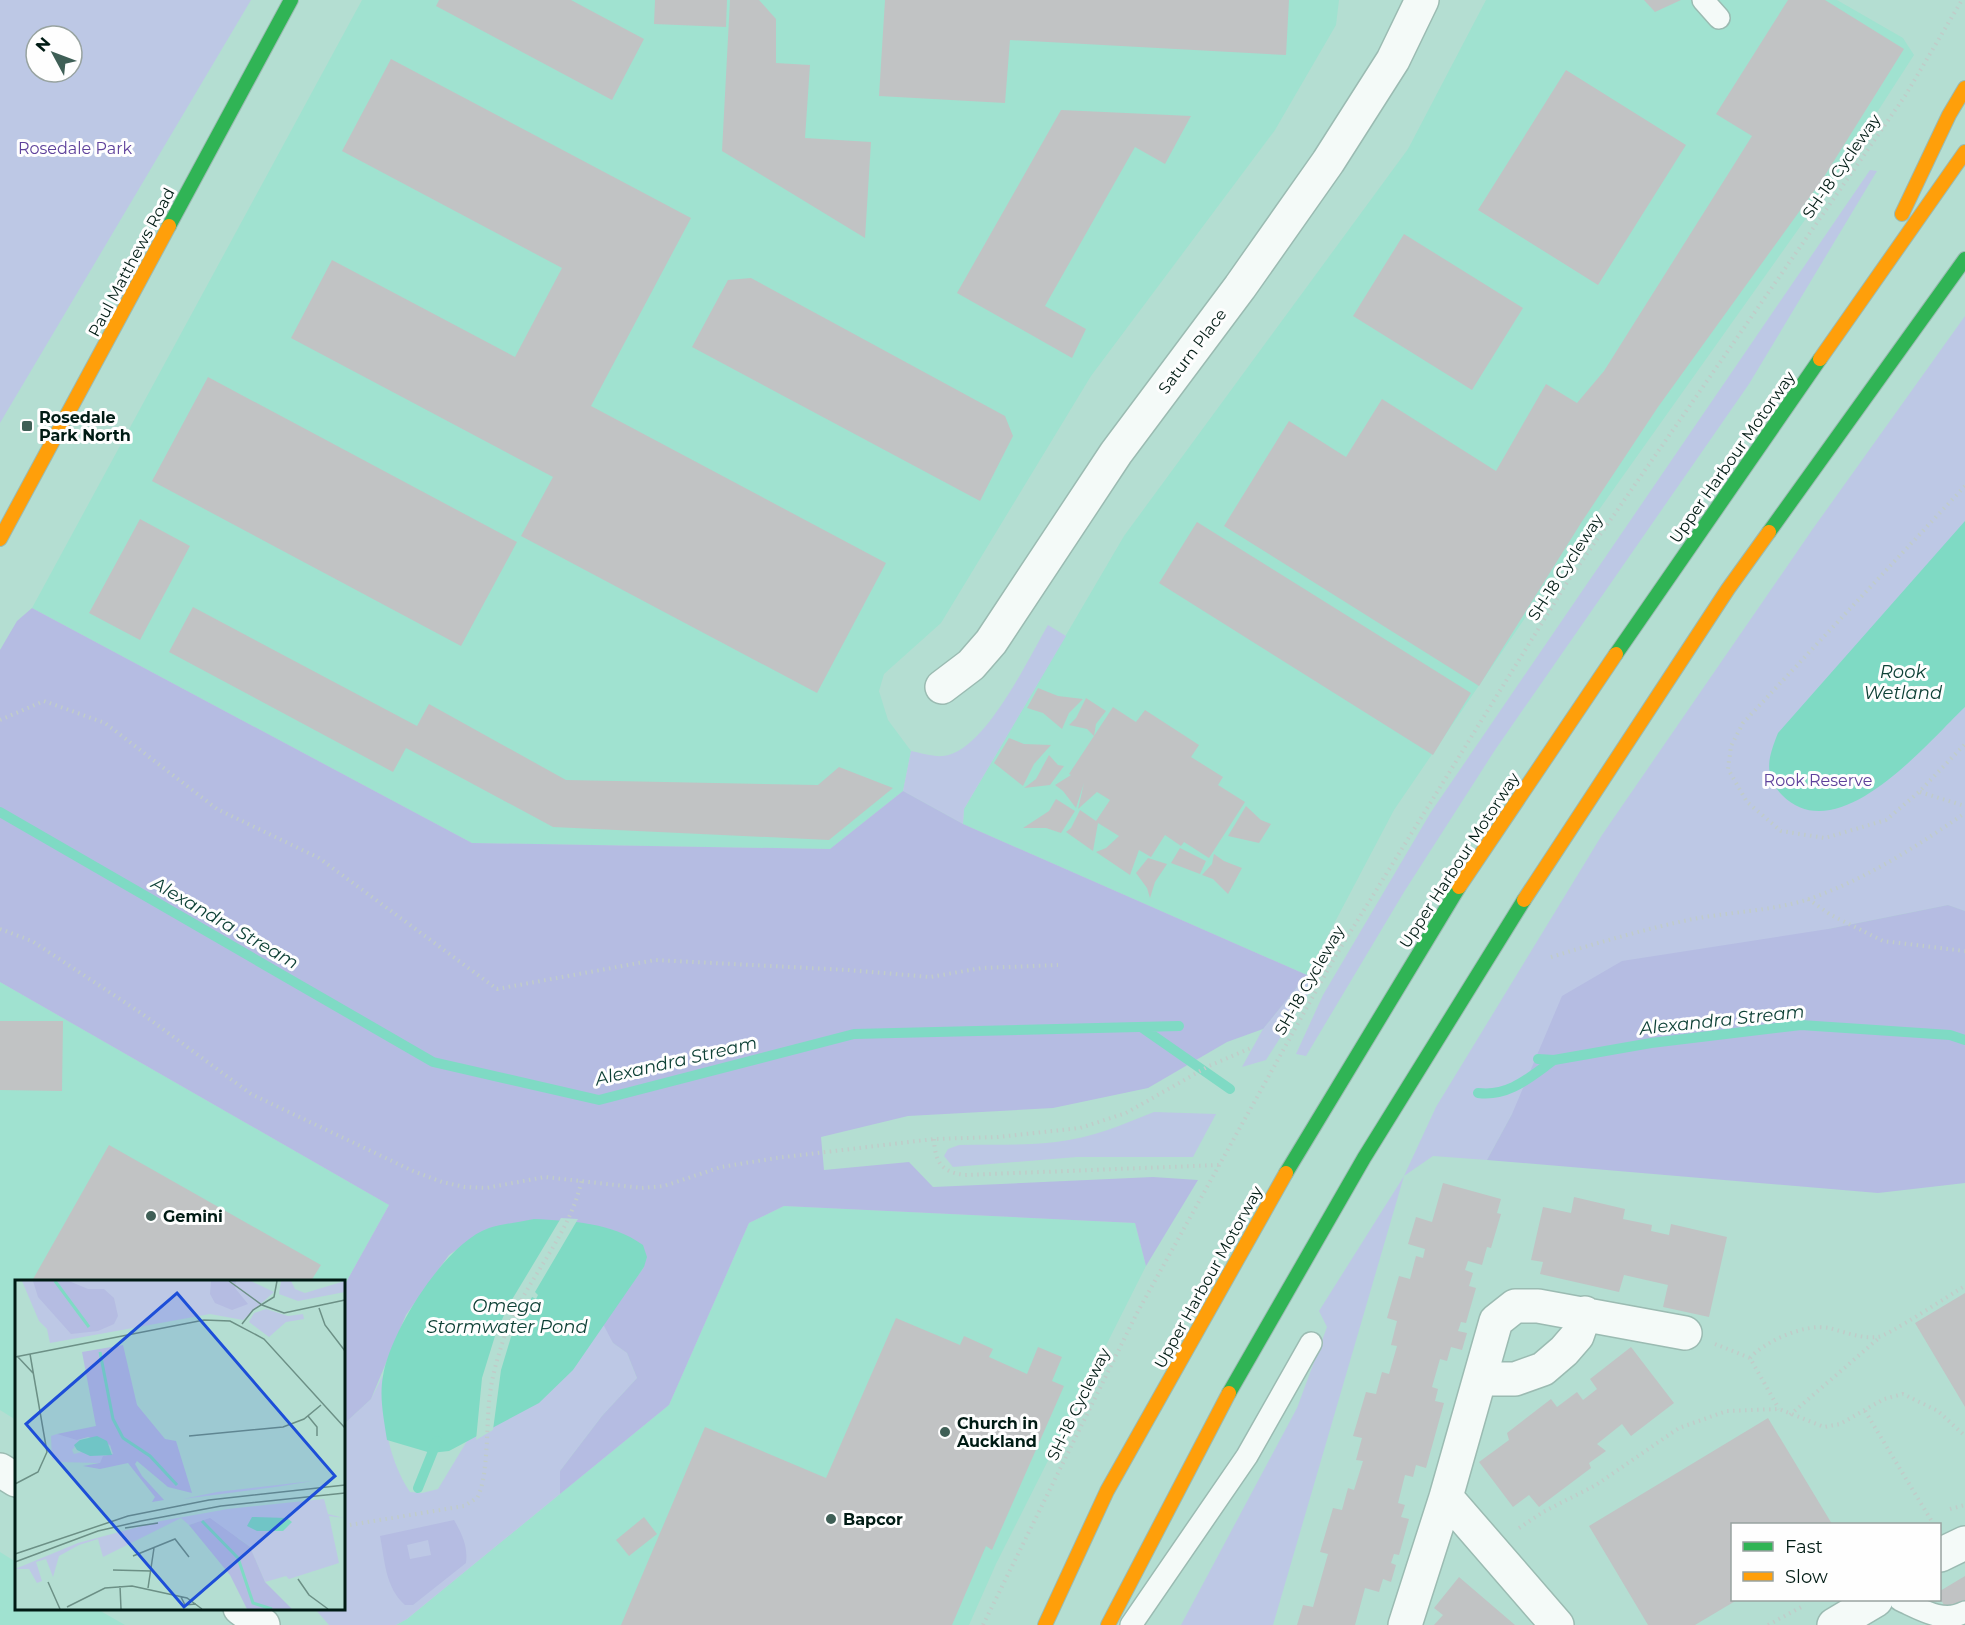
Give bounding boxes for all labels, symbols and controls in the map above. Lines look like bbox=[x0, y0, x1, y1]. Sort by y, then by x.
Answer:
north arrow bbox=[24, 24, 84, 84]
text: N bbox=[32, 33, 54, 56]
street label: SH-18 Cycleway bbox=[1798, 110, 1885, 222]
park label: Rosedale Park bbox=[18, 139, 132, 158]
street label: Paul Matthews Road bbox=[84, 185, 179, 340]
street label: Saturn Place bbox=[1154, 305, 1231, 398]
street label: Upper Harbour Motorway bbox=[1666, 367, 1799, 547]
place label: Rosedale Park North bbox=[39, 408, 131, 445]
marker: Rosedale Park North bbox=[20, 419, 34, 433]
street label: SH-18 Cycleway bbox=[1524, 510, 1607, 624]
water label: Rook Wetland bbox=[1864, 661, 1943, 704]
street label: Upper Harbour Motorway bbox=[1396, 769, 1523, 952]
park label: Rook Reserve bbox=[1764, 771, 1872, 790]
water label: Alexandra Stream bbox=[147, 872, 302, 974]
street label: SH-18 Cycleway bbox=[1270, 922, 1349, 1038]
water label: Alexandra Stream bbox=[1637, 1000, 1806, 1040]
water label: Alexandra Stream bbox=[592, 1032, 759, 1091]
street label: Upper Harbour Motorway bbox=[1150, 1183, 1267, 1372]
place label: Gemini bbox=[163, 1207, 223, 1226]
marker: Gemini bbox=[144, 1209, 158, 1223]
inset map bbox=[15, 1280, 345, 1610]
water label: Omega Stormwater Pond bbox=[426, 1295, 588, 1338]
street label: SH-18 Cycleway bbox=[1043, 1345, 1114, 1464]
place label: Church in Auckland bbox=[956, 1414, 1038, 1451]
marker: Church in Auckland bbox=[938, 1425, 952, 1439]
place label: Bapcor bbox=[843, 1510, 903, 1529]
marker: Bapcor bbox=[824, 1512, 838, 1526]
legend bbox=[1731, 1523, 1941, 1601]
text: Fast bbox=[1785, 1536, 1823, 1558]
text: Slow bbox=[1785, 1566, 1828, 1588]

